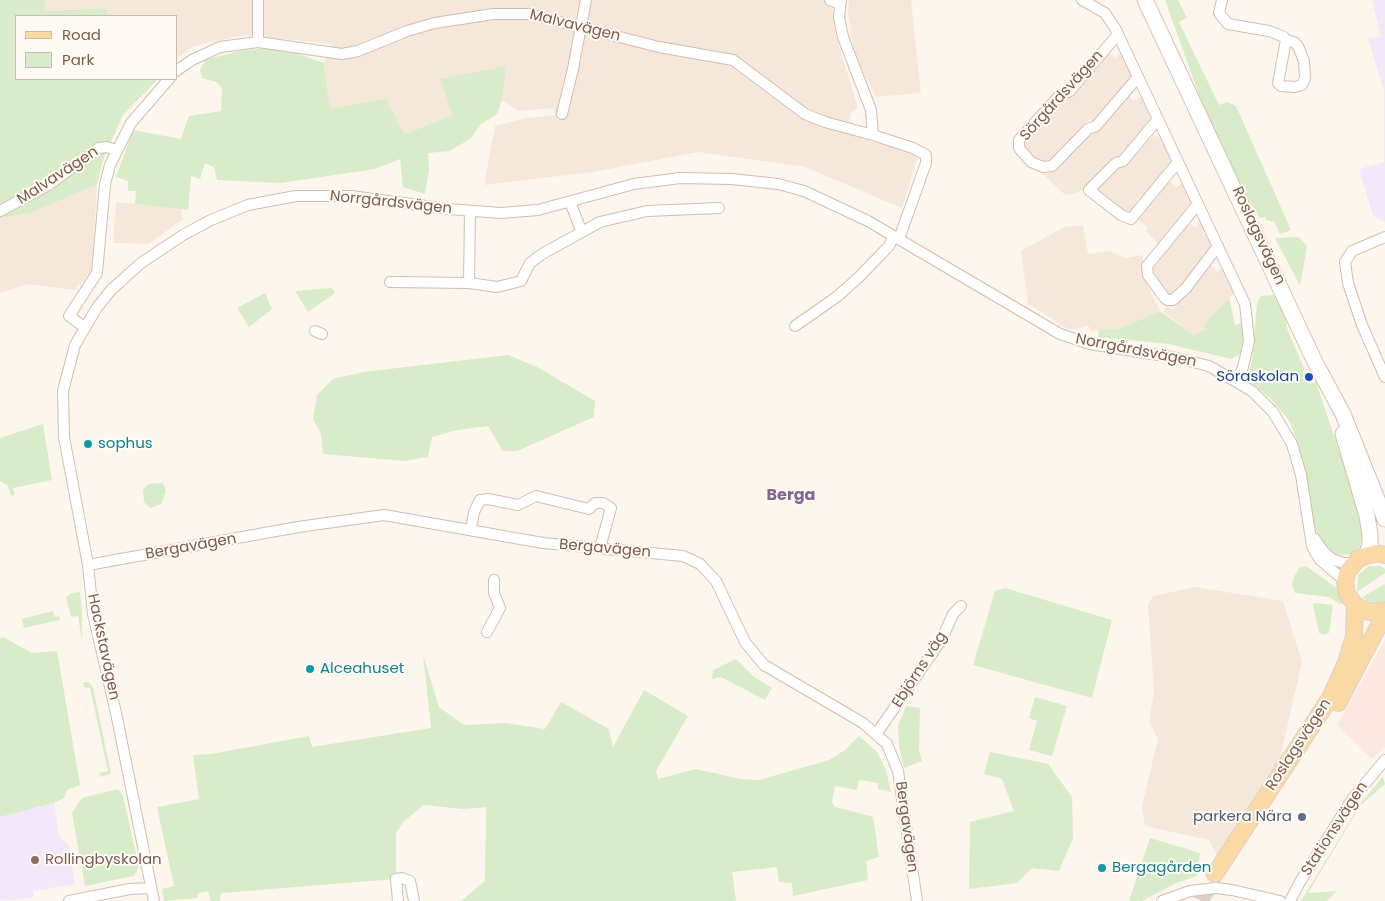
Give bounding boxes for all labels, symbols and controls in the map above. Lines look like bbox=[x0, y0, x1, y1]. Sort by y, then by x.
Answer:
street label: Malvavägen bbox=[528, 6, 622, 46]
legend bbox=[15, 15, 178, 80]
text: Road bbox=[62, 24, 101, 45]
street label: Sörgårdsvägen bbox=[1017, 47, 1107, 145]
text: Park bbox=[62, 49, 94, 70]
street label: Malvavägen bbox=[14, 143, 102, 209]
street label: Roslagsvägen bbox=[1227, 184, 1289, 288]
street label: Norrgårdsvägen bbox=[329, 188, 453, 218]
street label: Norrgårdsvägen bbox=[1074, 330, 1198, 372]
place label: Söraskolan bbox=[1216, 368, 1299, 386]
marker: Söraskolan bbox=[1303, 371, 1315, 383]
place label: sophus bbox=[98, 435, 153, 453]
marker: sophus bbox=[82, 438, 94, 450]
district label: Berga bbox=[767, 486, 815, 506]
street label: Bergavägen bbox=[144, 530, 238, 564]
street label: Bergavägen bbox=[558, 536, 652, 562]
street label: Hackstavägen bbox=[83, 592, 123, 702]
street label: Ebjörns väg bbox=[889, 629, 951, 711]
place label: Alceahuset bbox=[320, 660, 404, 678]
marker: Alceahuset bbox=[304, 663, 316, 675]
street label: Roslagsvägen bbox=[1263, 696, 1335, 794]
street label: Stationsvägen bbox=[1298, 779, 1372, 879]
street label: Bergavägen bbox=[891, 780, 921, 874]
place label: parkera Nära bbox=[1193, 808, 1292, 826]
marker: parkera Nära bbox=[1296, 811, 1308, 823]
place label: Rollingbyskolan bbox=[45, 851, 162, 869]
marker: Rollingbyskolan bbox=[29, 854, 41, 866]
place label: Bergagården bbox=[1112, 859, 1211, 877]
marker: Bergagården bbox=[1096, 862, 1108, 874]

